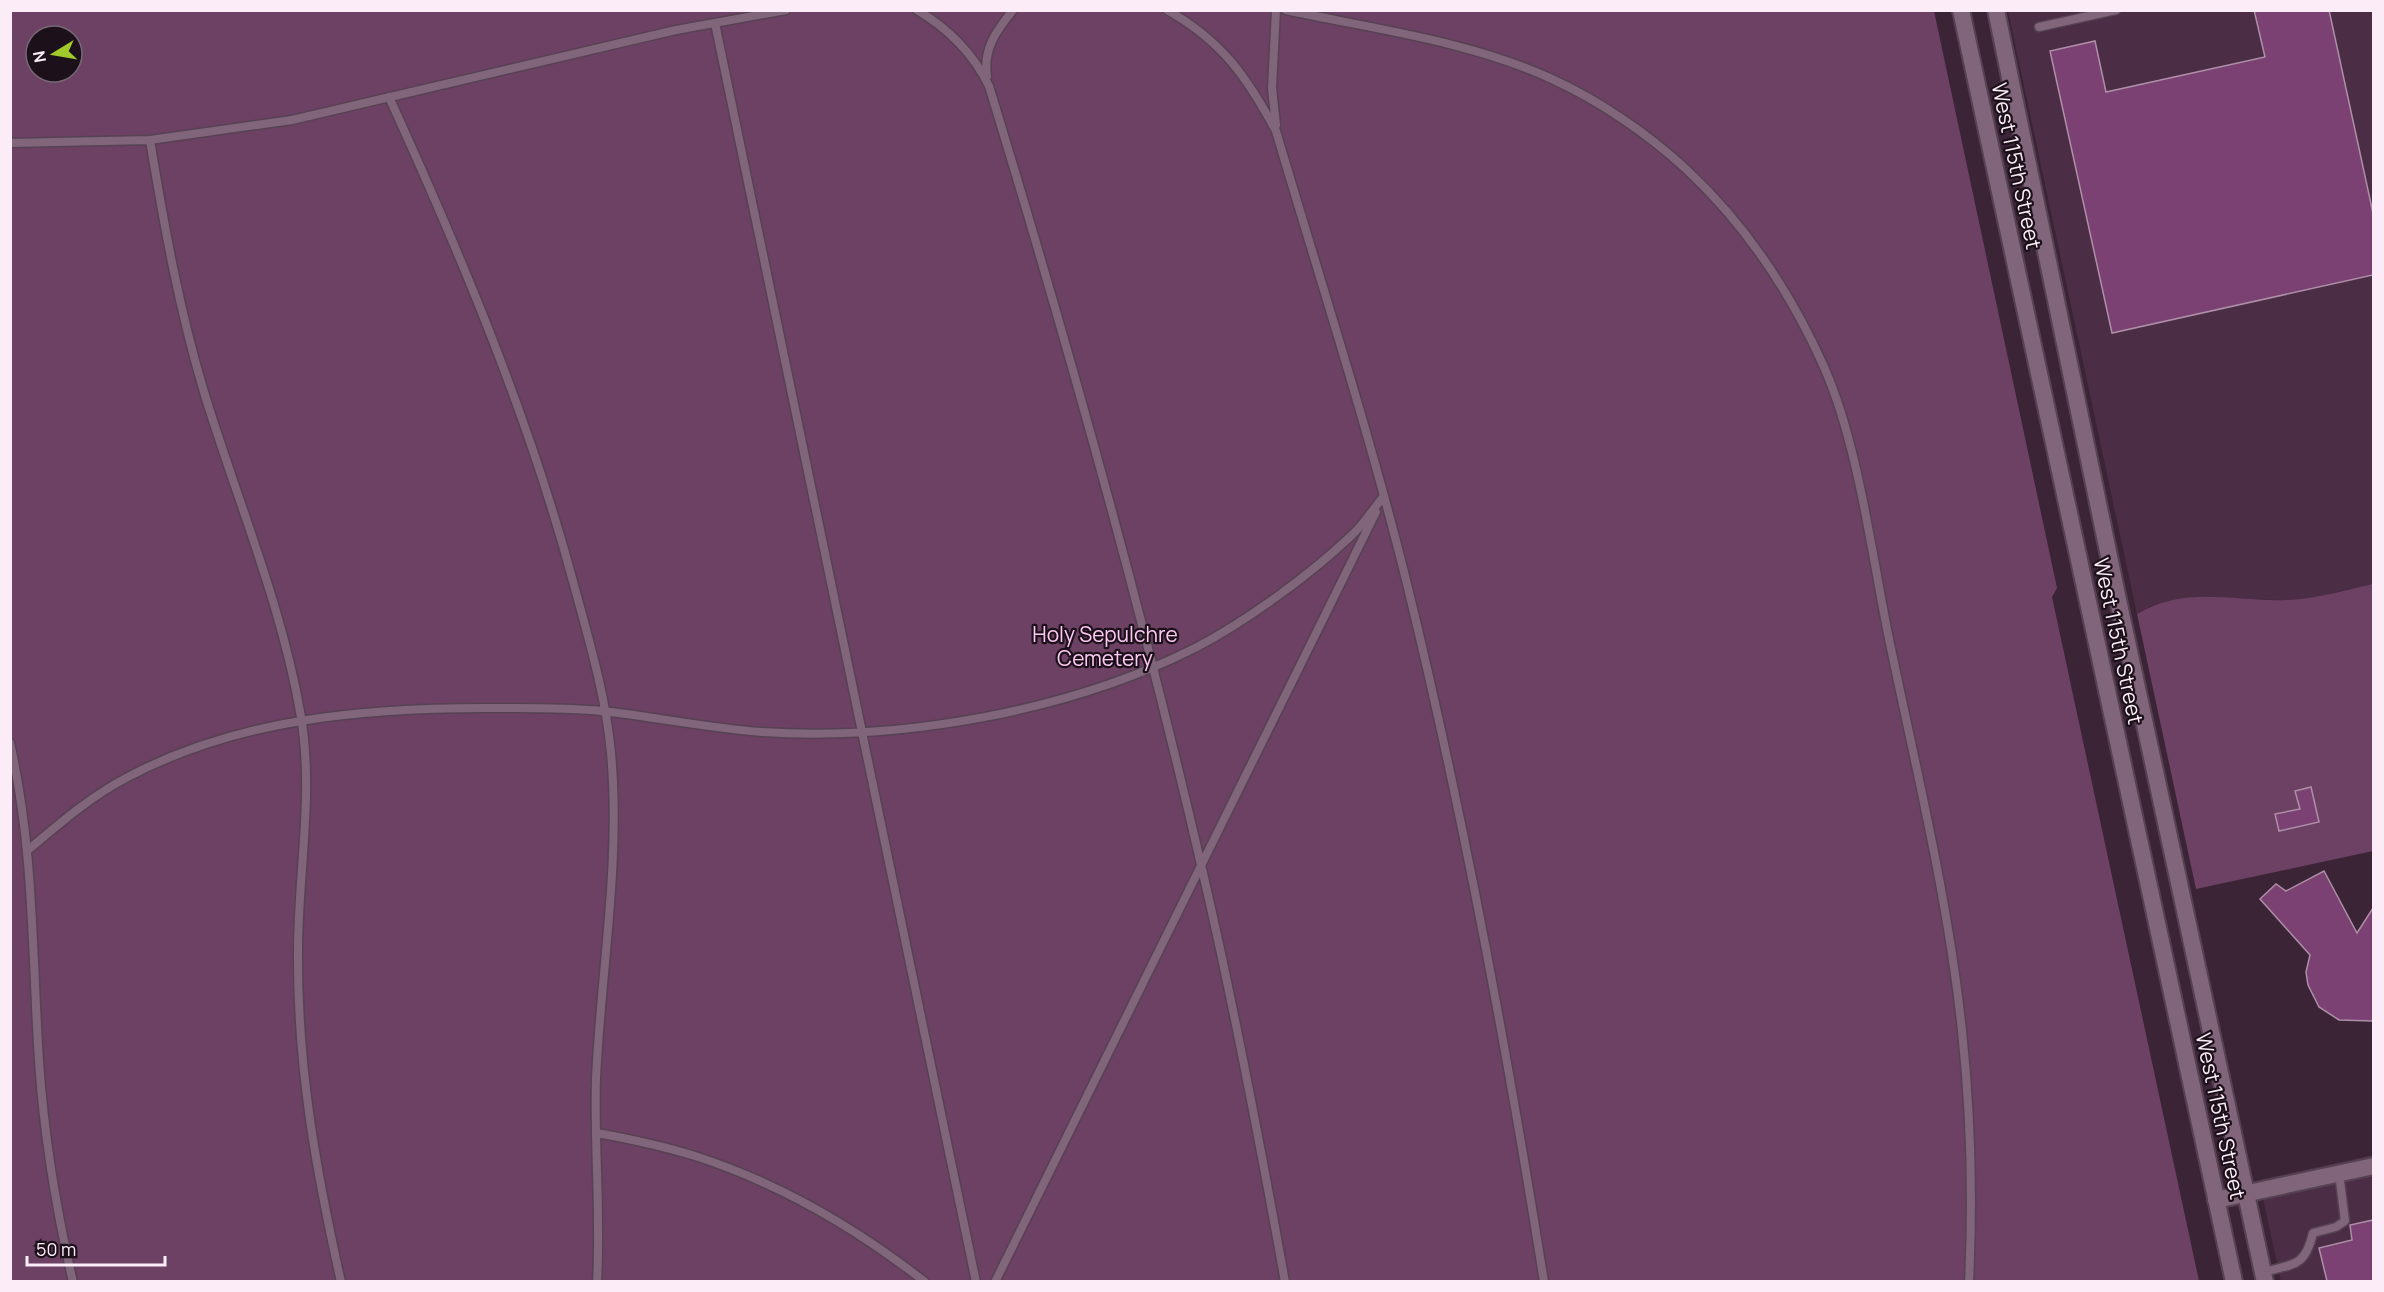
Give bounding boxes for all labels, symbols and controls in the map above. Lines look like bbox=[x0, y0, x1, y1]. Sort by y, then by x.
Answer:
north arrow bbox=[24, 24, 84, 84]
text: N bbox=[27, 49, 51, 65]
street label: West 115th Street bbox=[1986, 80, 2048, 252]
street label: West 115th Street bbox=[2088, 555, 2150, 727]
park label: Holy Sepulchre Cemetery bbox=[1032, 620, 1178, 672]
street label: West 115th Street bbox=[2190, 1030, 2252, 1202]
scale bar bbox=[27, 1229, 165, 1267]
text: 50 m bbox=[36, 1237, 76, 1261]

